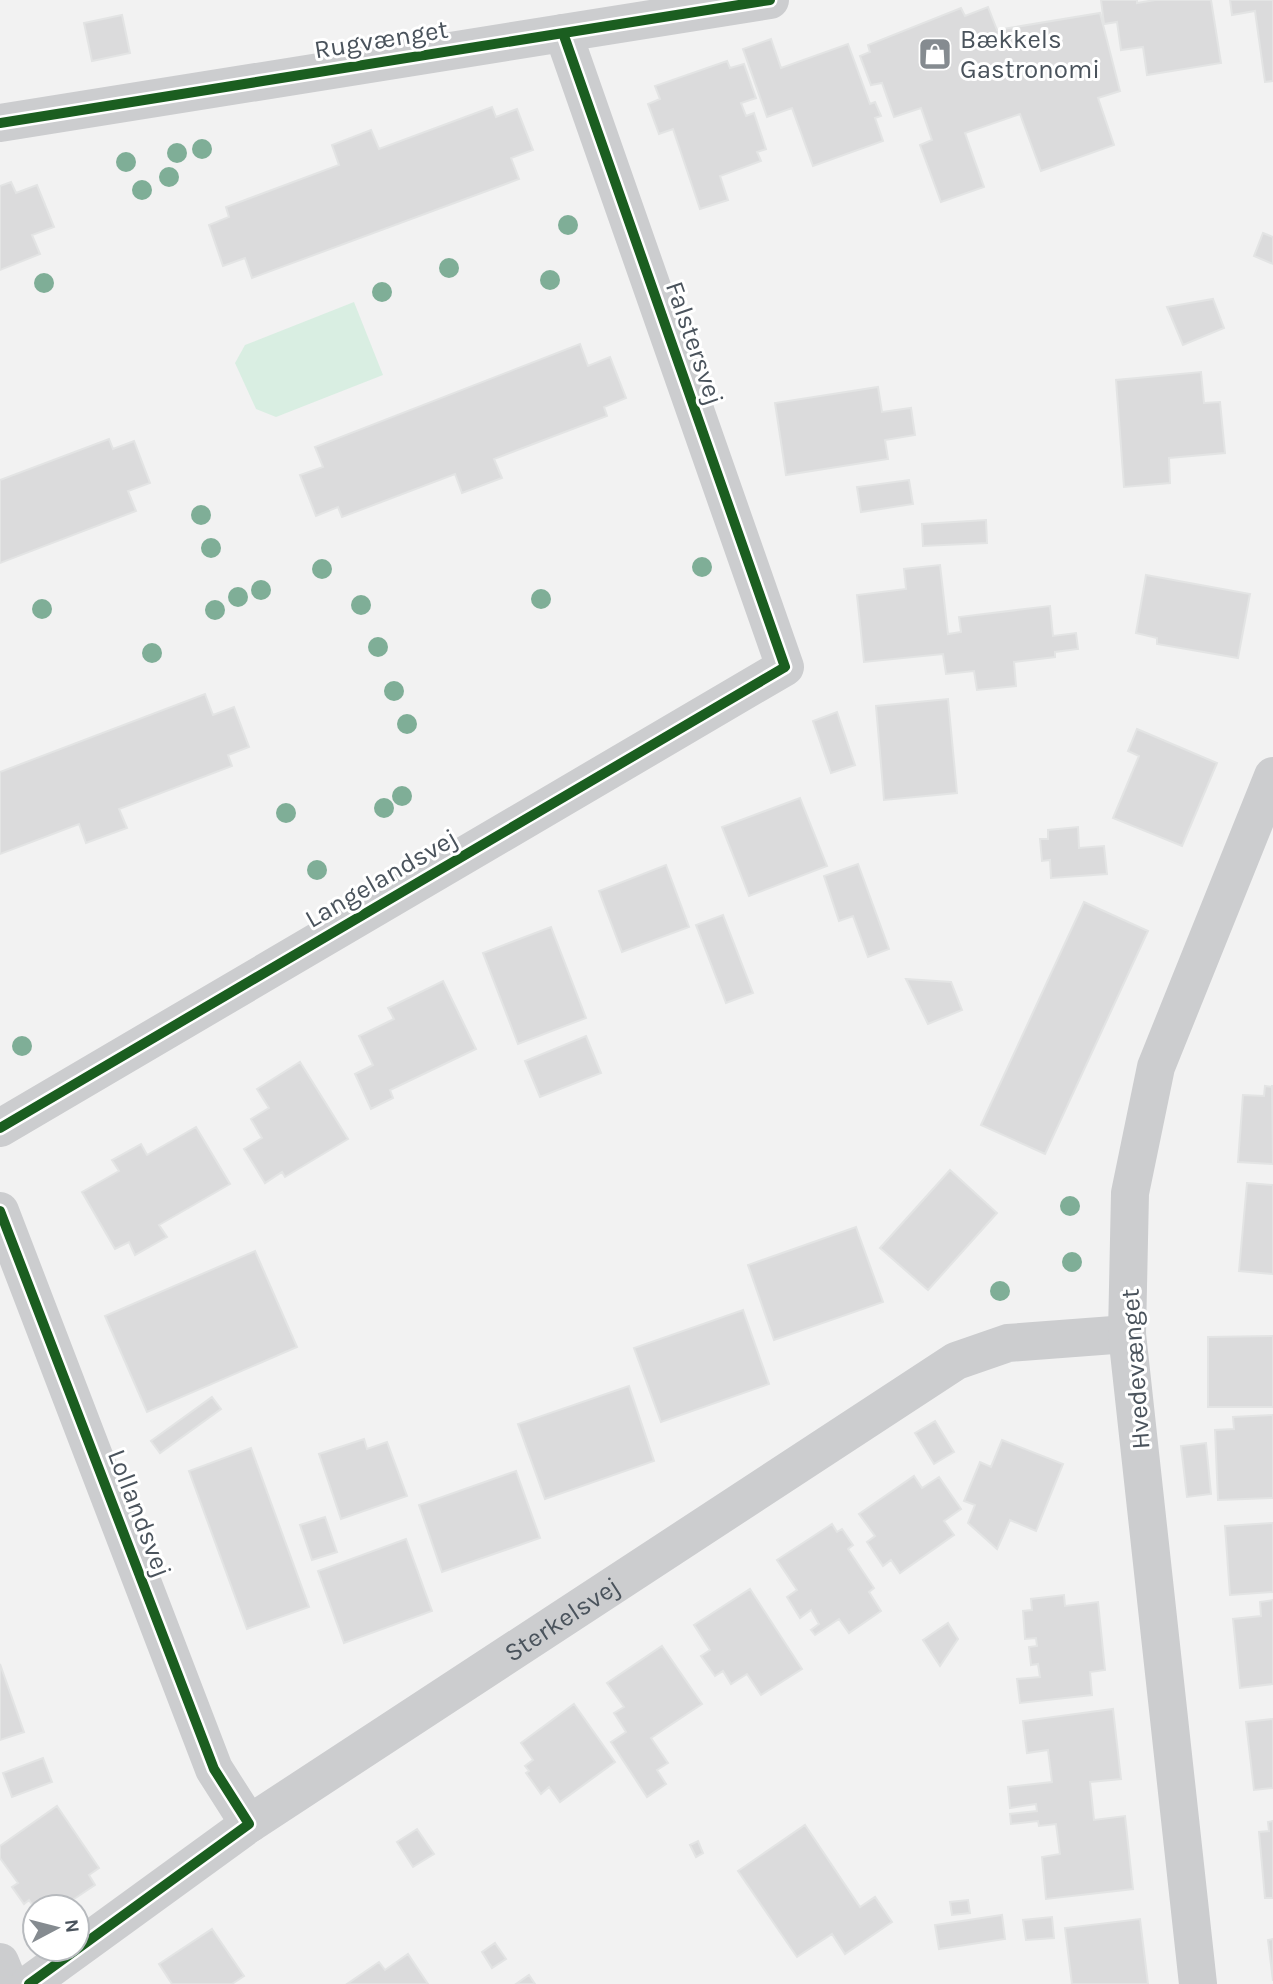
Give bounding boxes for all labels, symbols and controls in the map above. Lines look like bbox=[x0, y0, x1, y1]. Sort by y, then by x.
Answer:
street label: Rugvænget bbox=[312, 14, 450, 65]
place label: Bækkels Gastronomi bbox=[960, 24, 1100, 85]
shop icon: Bækkels Gastronomi bbox=[916, 35, 954, 73]
street label: Falstersvej bbox=[659, 277, 730, 409]
street label: Langelandsvej bbox=[299, 822, 463, 935]
street label: Hvedevænget bbox=[1114, 1287, 1157, 1450]
street label: Lollandsvej bbox=[101, 1445, 178, 1582]
street label: Sterkelsvej bbox=[498, 1570, 626, 1669]
north arrow bbox=[21, 1893, 91, 1963]
text: N bbox=[60, 1918, 84, 1934]

